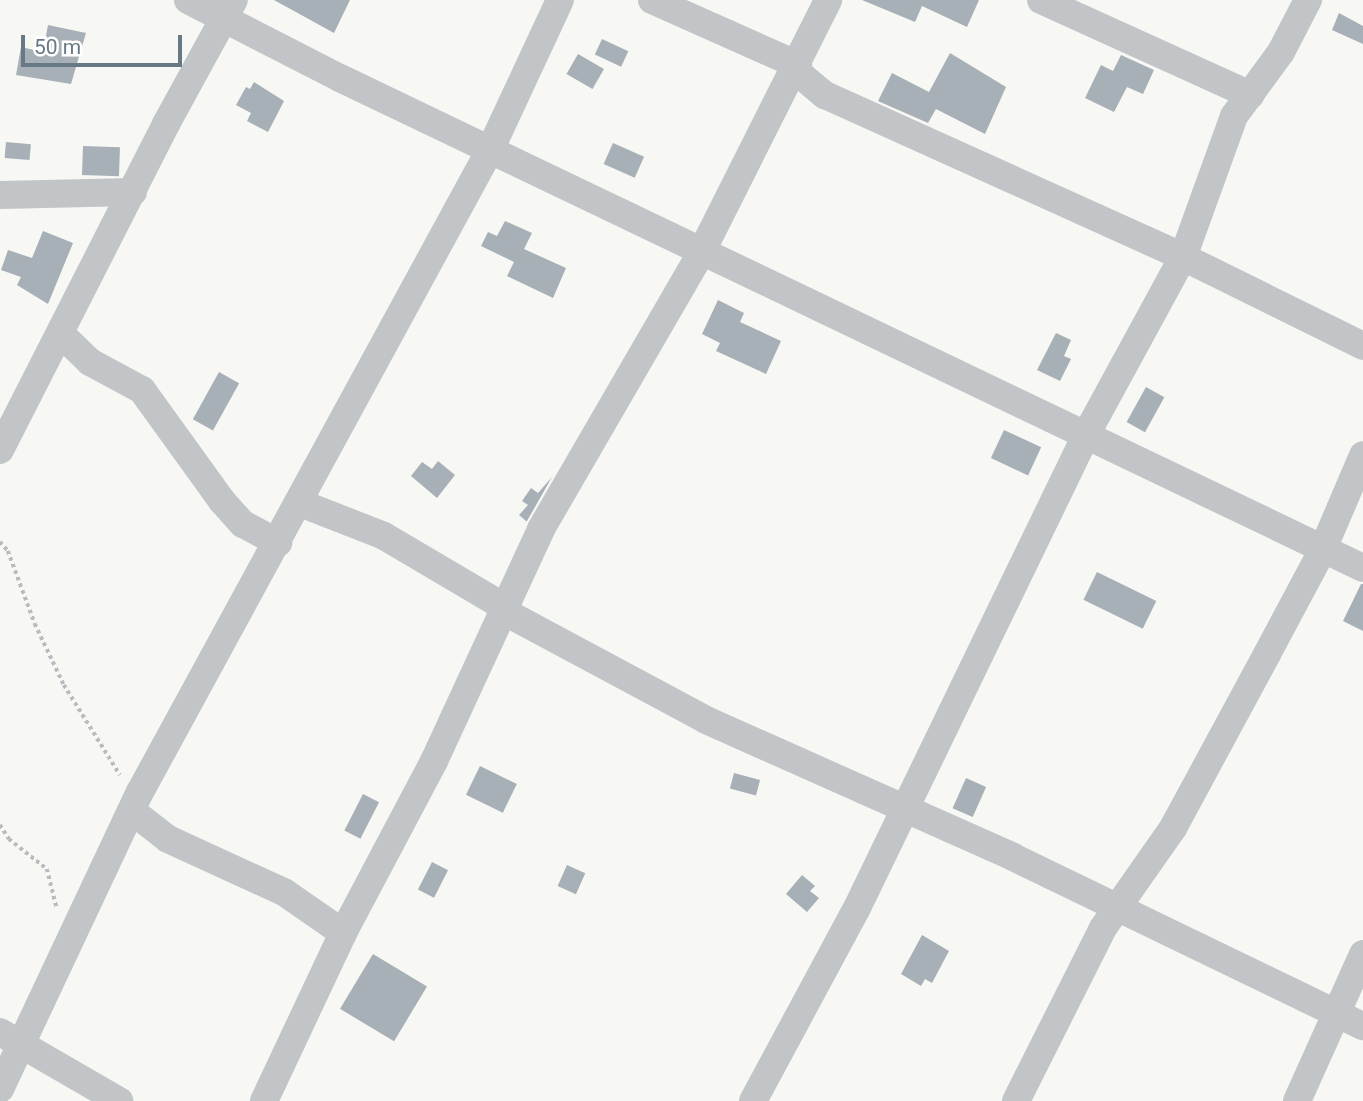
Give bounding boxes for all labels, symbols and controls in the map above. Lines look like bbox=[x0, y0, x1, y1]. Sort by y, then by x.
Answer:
scale bar bbox=[24, 21, 186, 65]
text: 50 m bbox=[34, 35, 81, 59]

